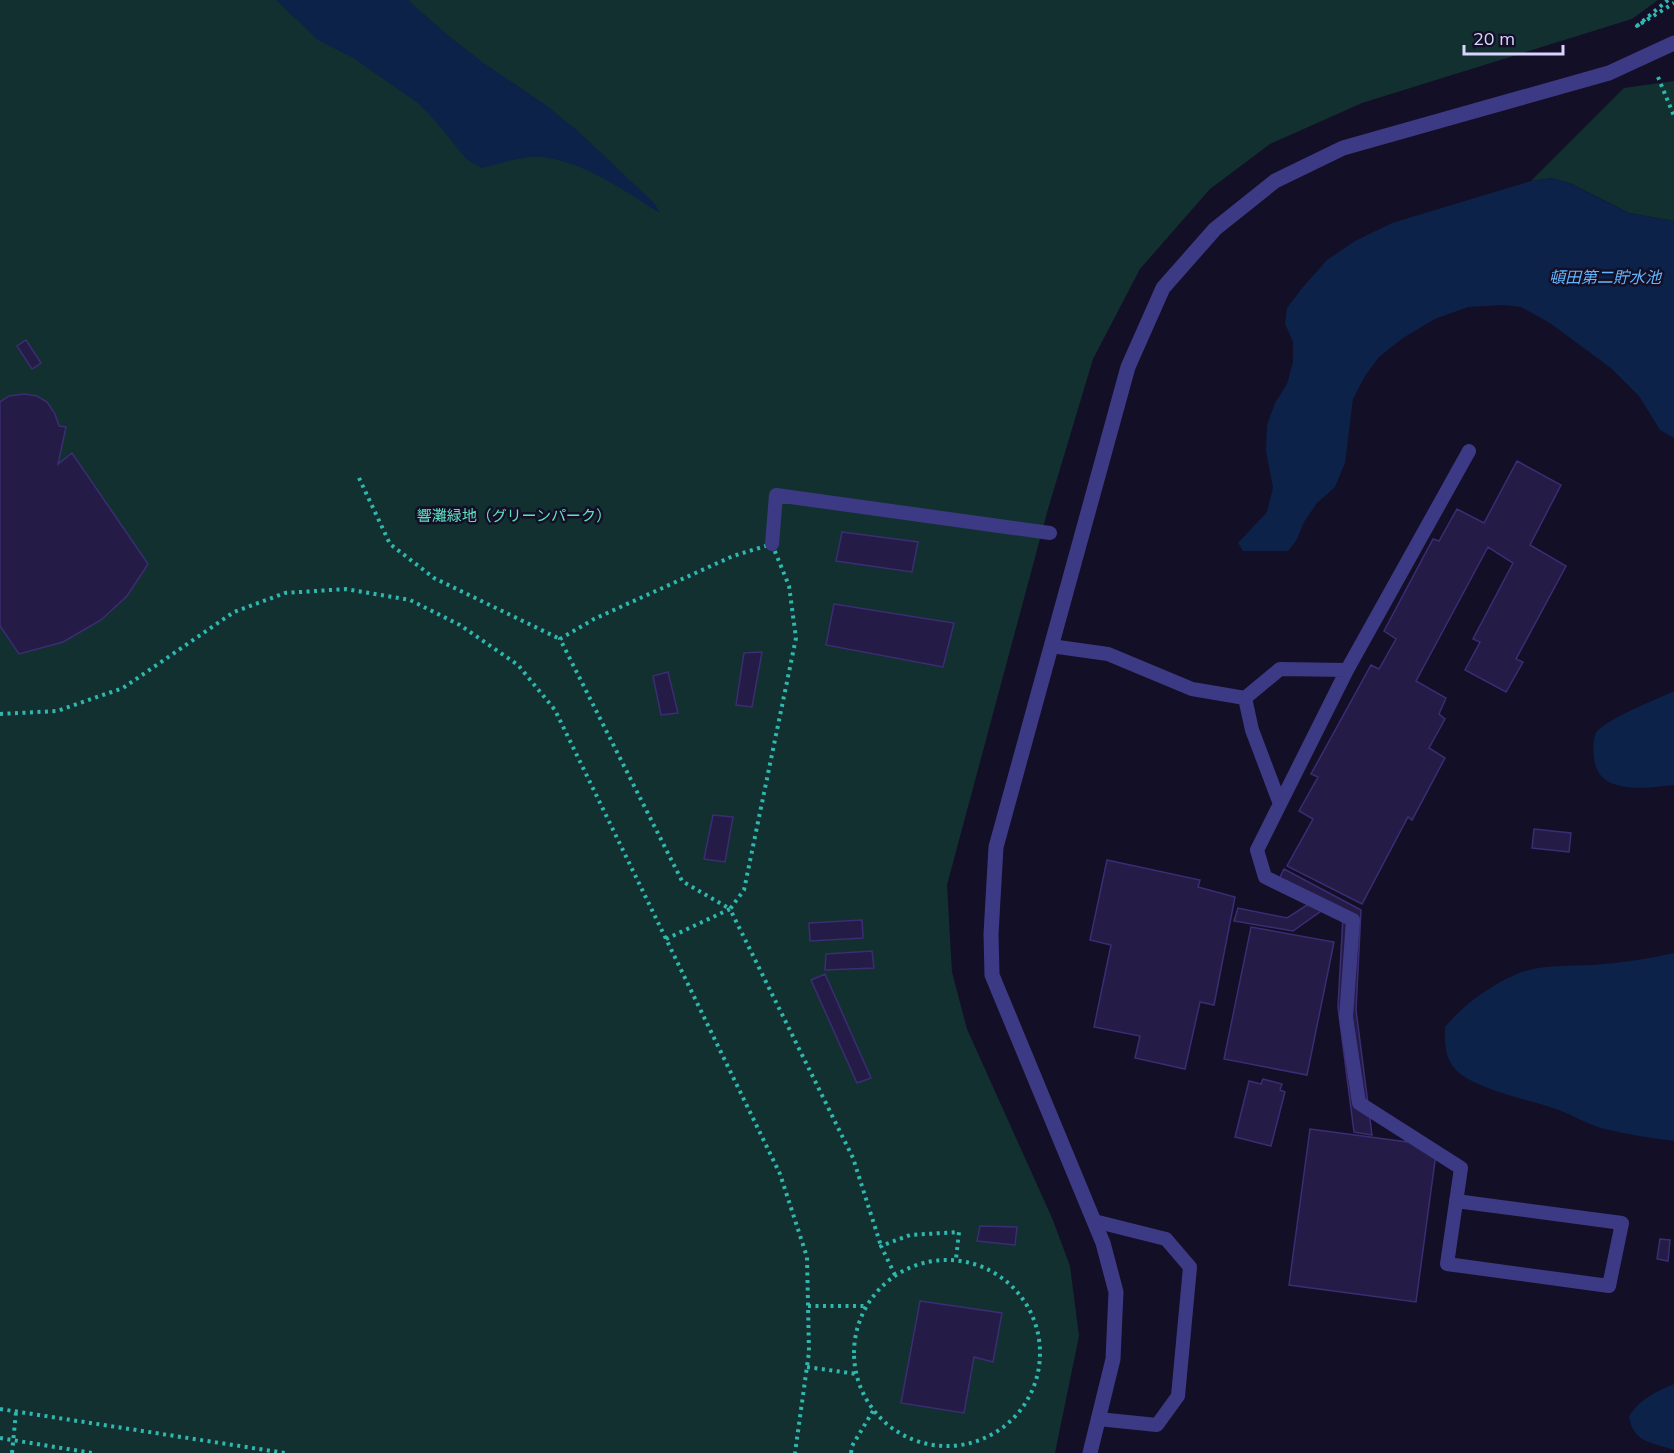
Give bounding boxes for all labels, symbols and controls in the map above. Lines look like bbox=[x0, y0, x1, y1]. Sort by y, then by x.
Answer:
scale bar bbox=[1464, 18, 1563, 56]
text: 20 m bbox=[1473, 27, 1515, 50]
water label: 頓田第二貯水池 bbox=[1549, 267, 1663, 287]
park label: 響灘緑地（グリーンパーク） bbox=[417, 506, 611, 525]

